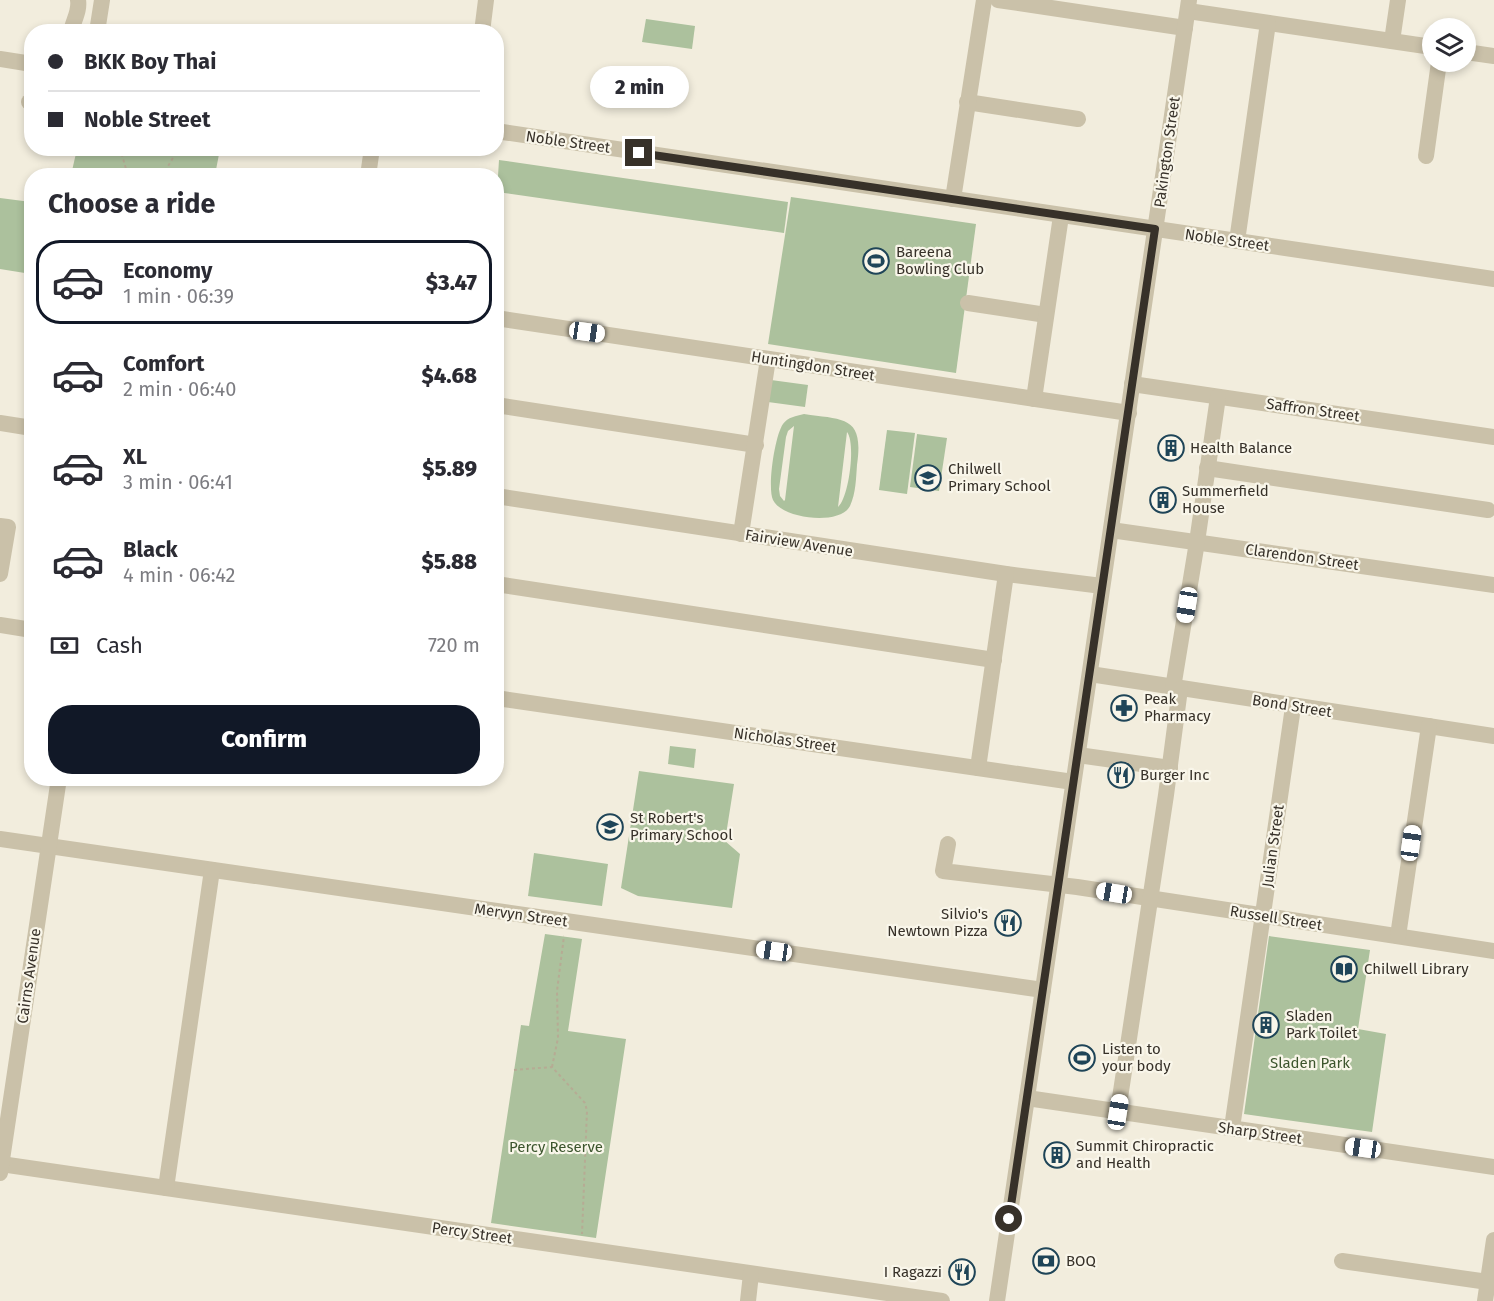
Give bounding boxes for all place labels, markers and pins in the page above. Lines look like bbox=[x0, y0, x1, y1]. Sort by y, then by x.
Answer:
place label: Bareena Bowling Club bbox=[896, 243, 984, 278]
sports icon: Bareena Bowling Club bbox=[861, 246, 891, 276]
building icon: Health Balance bbox=[1156, 433, 1186, 463]
place label: Health Balance bbox=[1190, 439, 1292, 457]
place label: Chilwell Primary School bbox=[948, 460, 1051, 495]
school or university icon: Chilwell Primary School bbox=[913, 463, 943, 493]
place label: Summerfield House bbox=[1182, 482, 1269, 517]
building icon: Summerfield House bbox=[1148, 485, 1178, 515]
place label: Peak Pharmacy bbox=[1144, 690, 1211, 725]
pharmacy icon: Peak Pharmacy bbox=[1109, 693, 1139, 723]
restaurant icon: Burger Inc bbox=[1106, 760, 1136, 790]
place label: Burger Inc bbox=[1140, 766, 1209, 784]
place label: St Robert's Primary School bbox=[630, 809, 733, 844]
school or university icon: St Robert's Primary School bbox=[595, 812, 625, 842]
place label: Silvio's Newtown Pizza bbox=[887, 905, 988, 940]
restaurant icon: Silvio's Newtown Pizza bbox=[993, 908, 1023, 938]
library icon: Chilwell Library bbox=[1329, 954, 1359, 984]
place label: Chilwell Library bbox=[1364, 960, 1469, 978]
place label: Sladen Park Toilet bbox=[1286, 1007, 1358, 1042]
building icon: Sladen Park Toilet bbox=[1251, 1010, 1281, 1040]
place label: Listen to your body bbox=[1102, 1040, 1171, 1075]
sports icon: Listen to your body bbox=[1067, 1043, 1097, 1073]
place label: Summit Chiropractic and Health bbox=[1076, 1137, 1214, 1172]
building icon: Summit Chiropractic and Health bbox=[1042, 1140, 1072, 1170]
bank icon: BOQ bbox=[1031, 1246, 1061, 1276]
place label: BOQ bbox=[1066, 1252, 1096, 1270]
restaurant icon: I Ragazzi bbox=[947, 1257, 977, 1287]
place label: I Ragazzi bbox=[884, 1263, 942, 1281]

